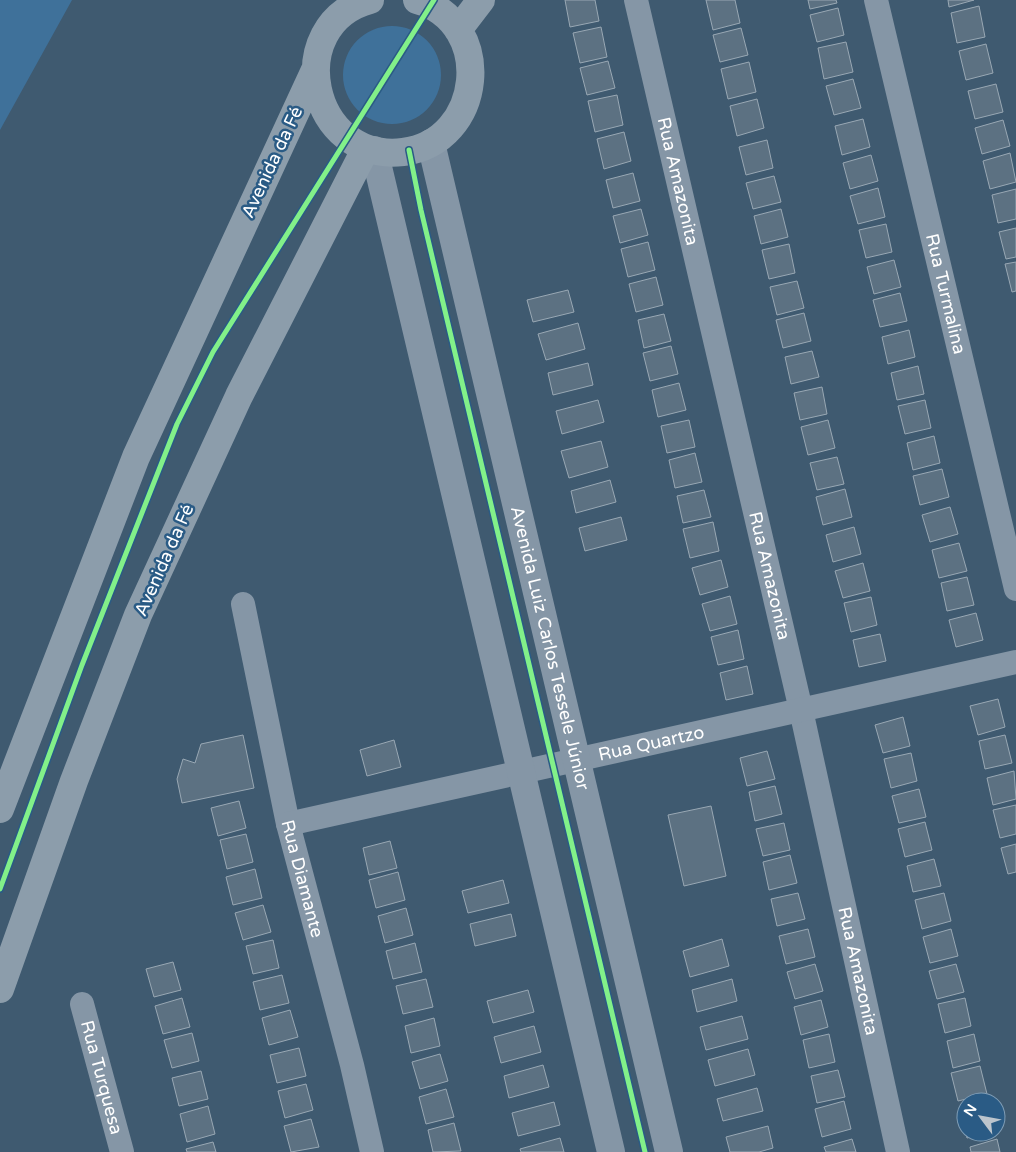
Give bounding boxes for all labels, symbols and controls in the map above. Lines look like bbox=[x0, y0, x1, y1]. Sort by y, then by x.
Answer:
street label: Avenida da Fé bbox=[237, 103, 307, 221]
street label: Rua Amazonita bbox=[653, 115, 704, 247]
street label: Rua Turmalina bbox=[921, 231, 971, 356]
street label: Avenida da Fé bbox=[129, 500, 199, 620]
street label: Avenida Luiz Carlos Tessele Júnior bbox=[506, 504, 594, 793]
street label: Rua Amazonita bbox=[744, 509, 795, 642]
street label: Rua Quartzo bbox=[596, 721, 706, 766]
street label: Rua Diamante bbox=[276, 817, 329, 940]
street label: Rua Amazonita bbox=[833, 905, 883, 1037]
street label: Rua Turquesa bbox=[76, 1018, 128, 1137]
north arrow bbox=[956, 1092, 1006, 1142]
text: N bbox=[960, 1101, 981, 1120]

